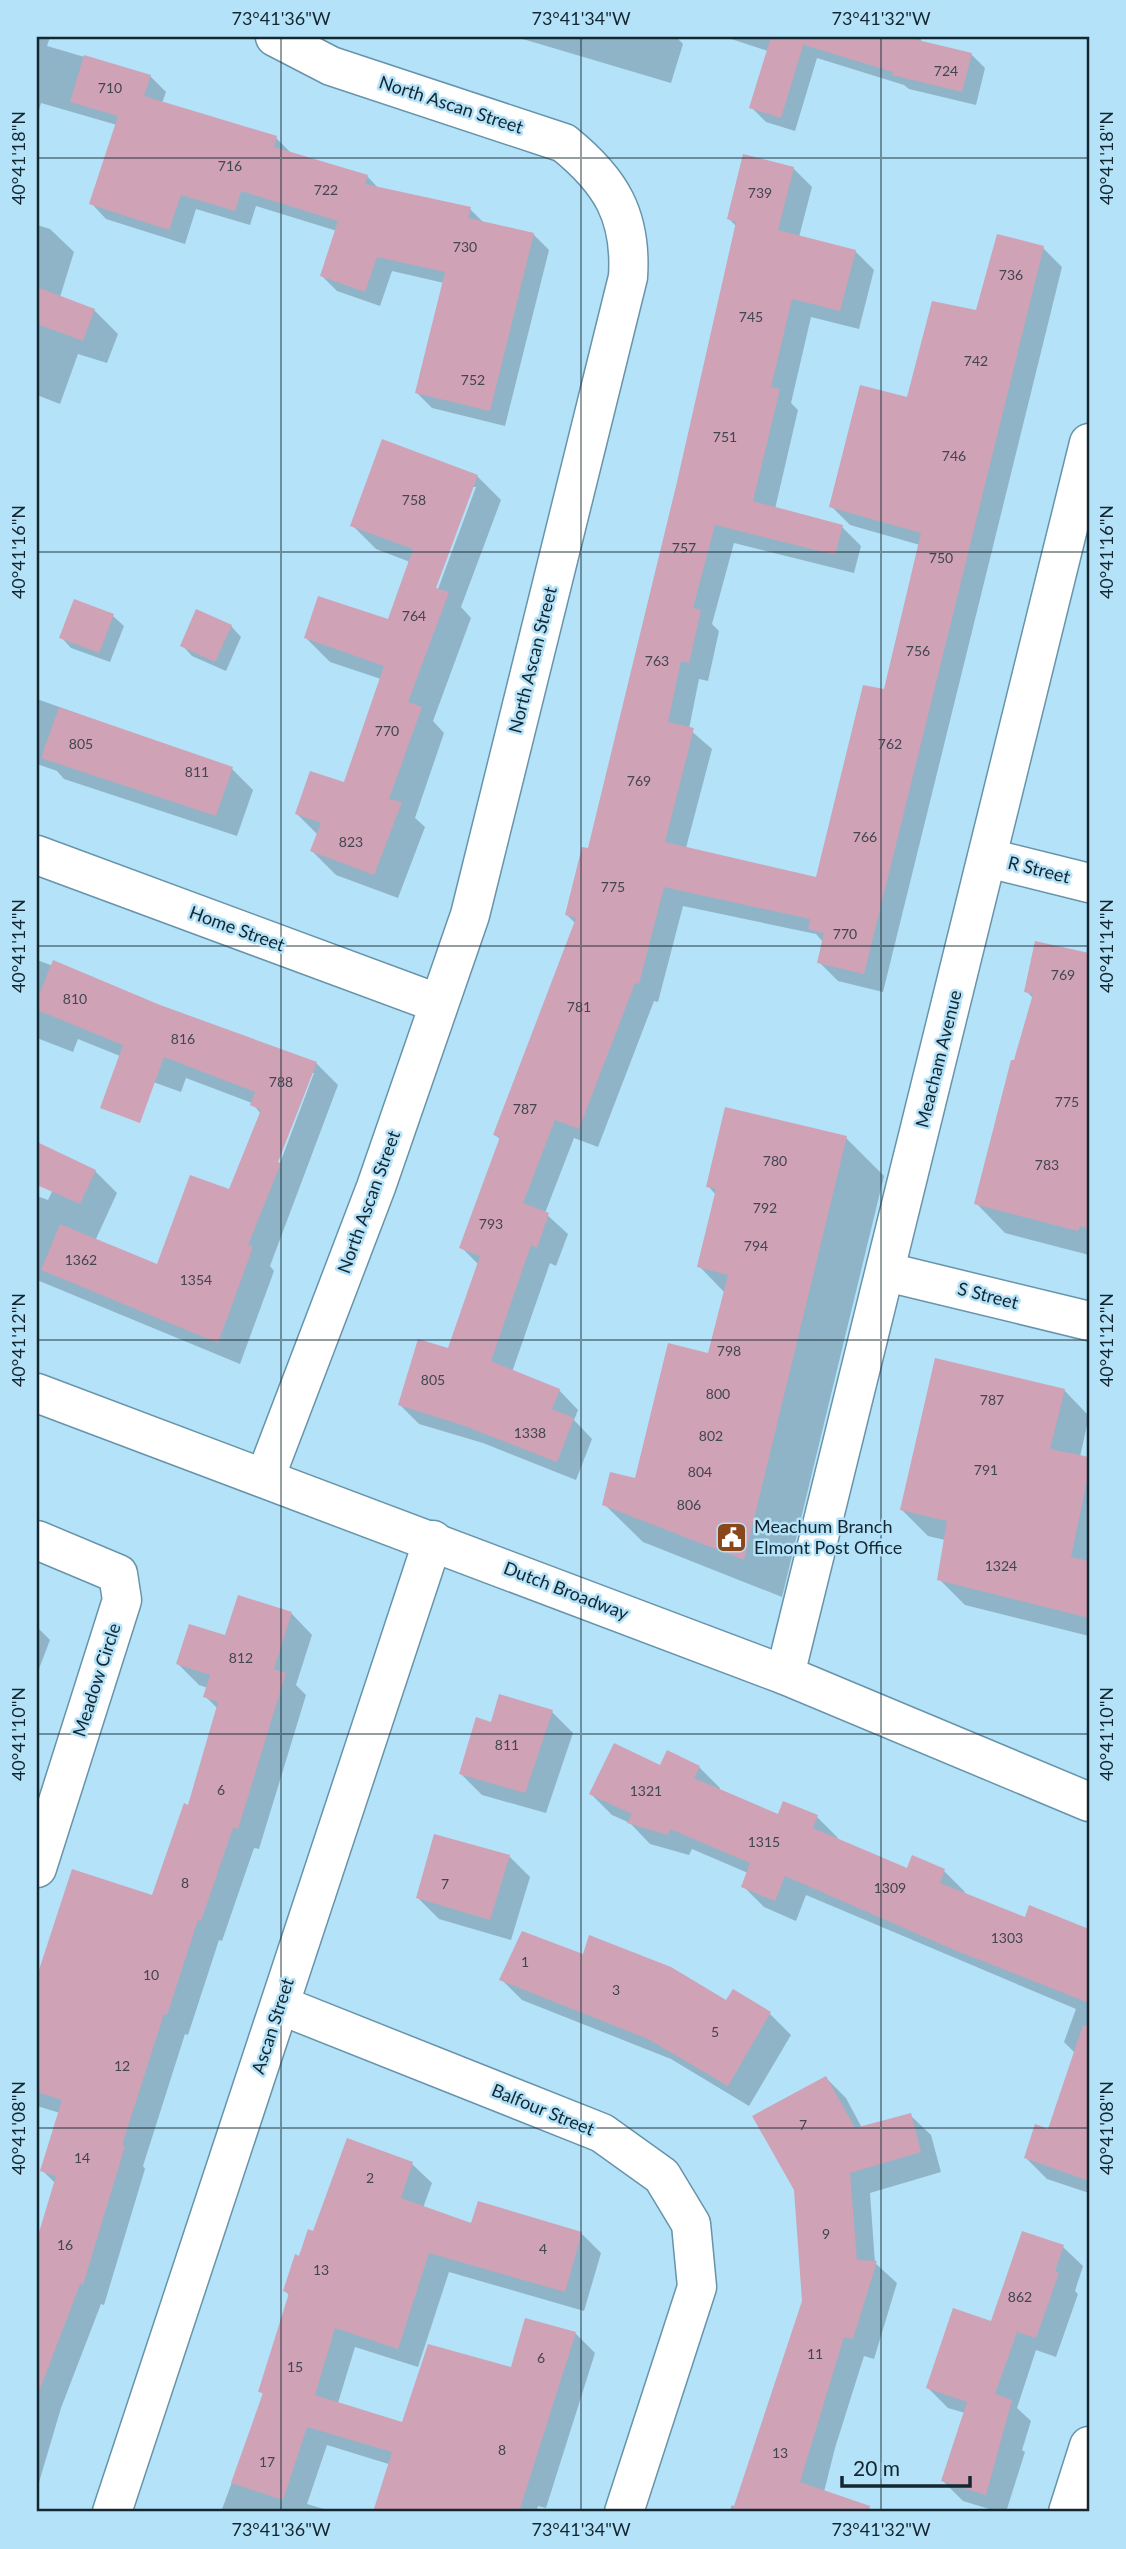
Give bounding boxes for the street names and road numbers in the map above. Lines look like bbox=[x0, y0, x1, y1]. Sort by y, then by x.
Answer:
street label: North Ascan Street bbox=[376, 70, 527, 138]
street label: North Ascan Street bbox=[503, 584, 561, 735]
street label: R Street bbox=[1006, 851, 1073, 887]
street label: Home Street bbox=[187, 901, 289, 956]
street label: Meacham Avenue bbox=[910, 988, 966, 1130]
street label: North Ascan Street bbox=[332, 1127, 404, 1276]
street label: S Street bbox=[956, 1277, 1021, 1313]
street label: Dutch Broadway bbox=[501, 1556, 633, 1624]
street label: Meadow Circle bbox=[67, 1620, 125, 1739]
street label: Ascan Street bbox=[246, 1974, 298, 2076]
street label: Balfour Street bbox=[489, 2078, 599, 2140]

